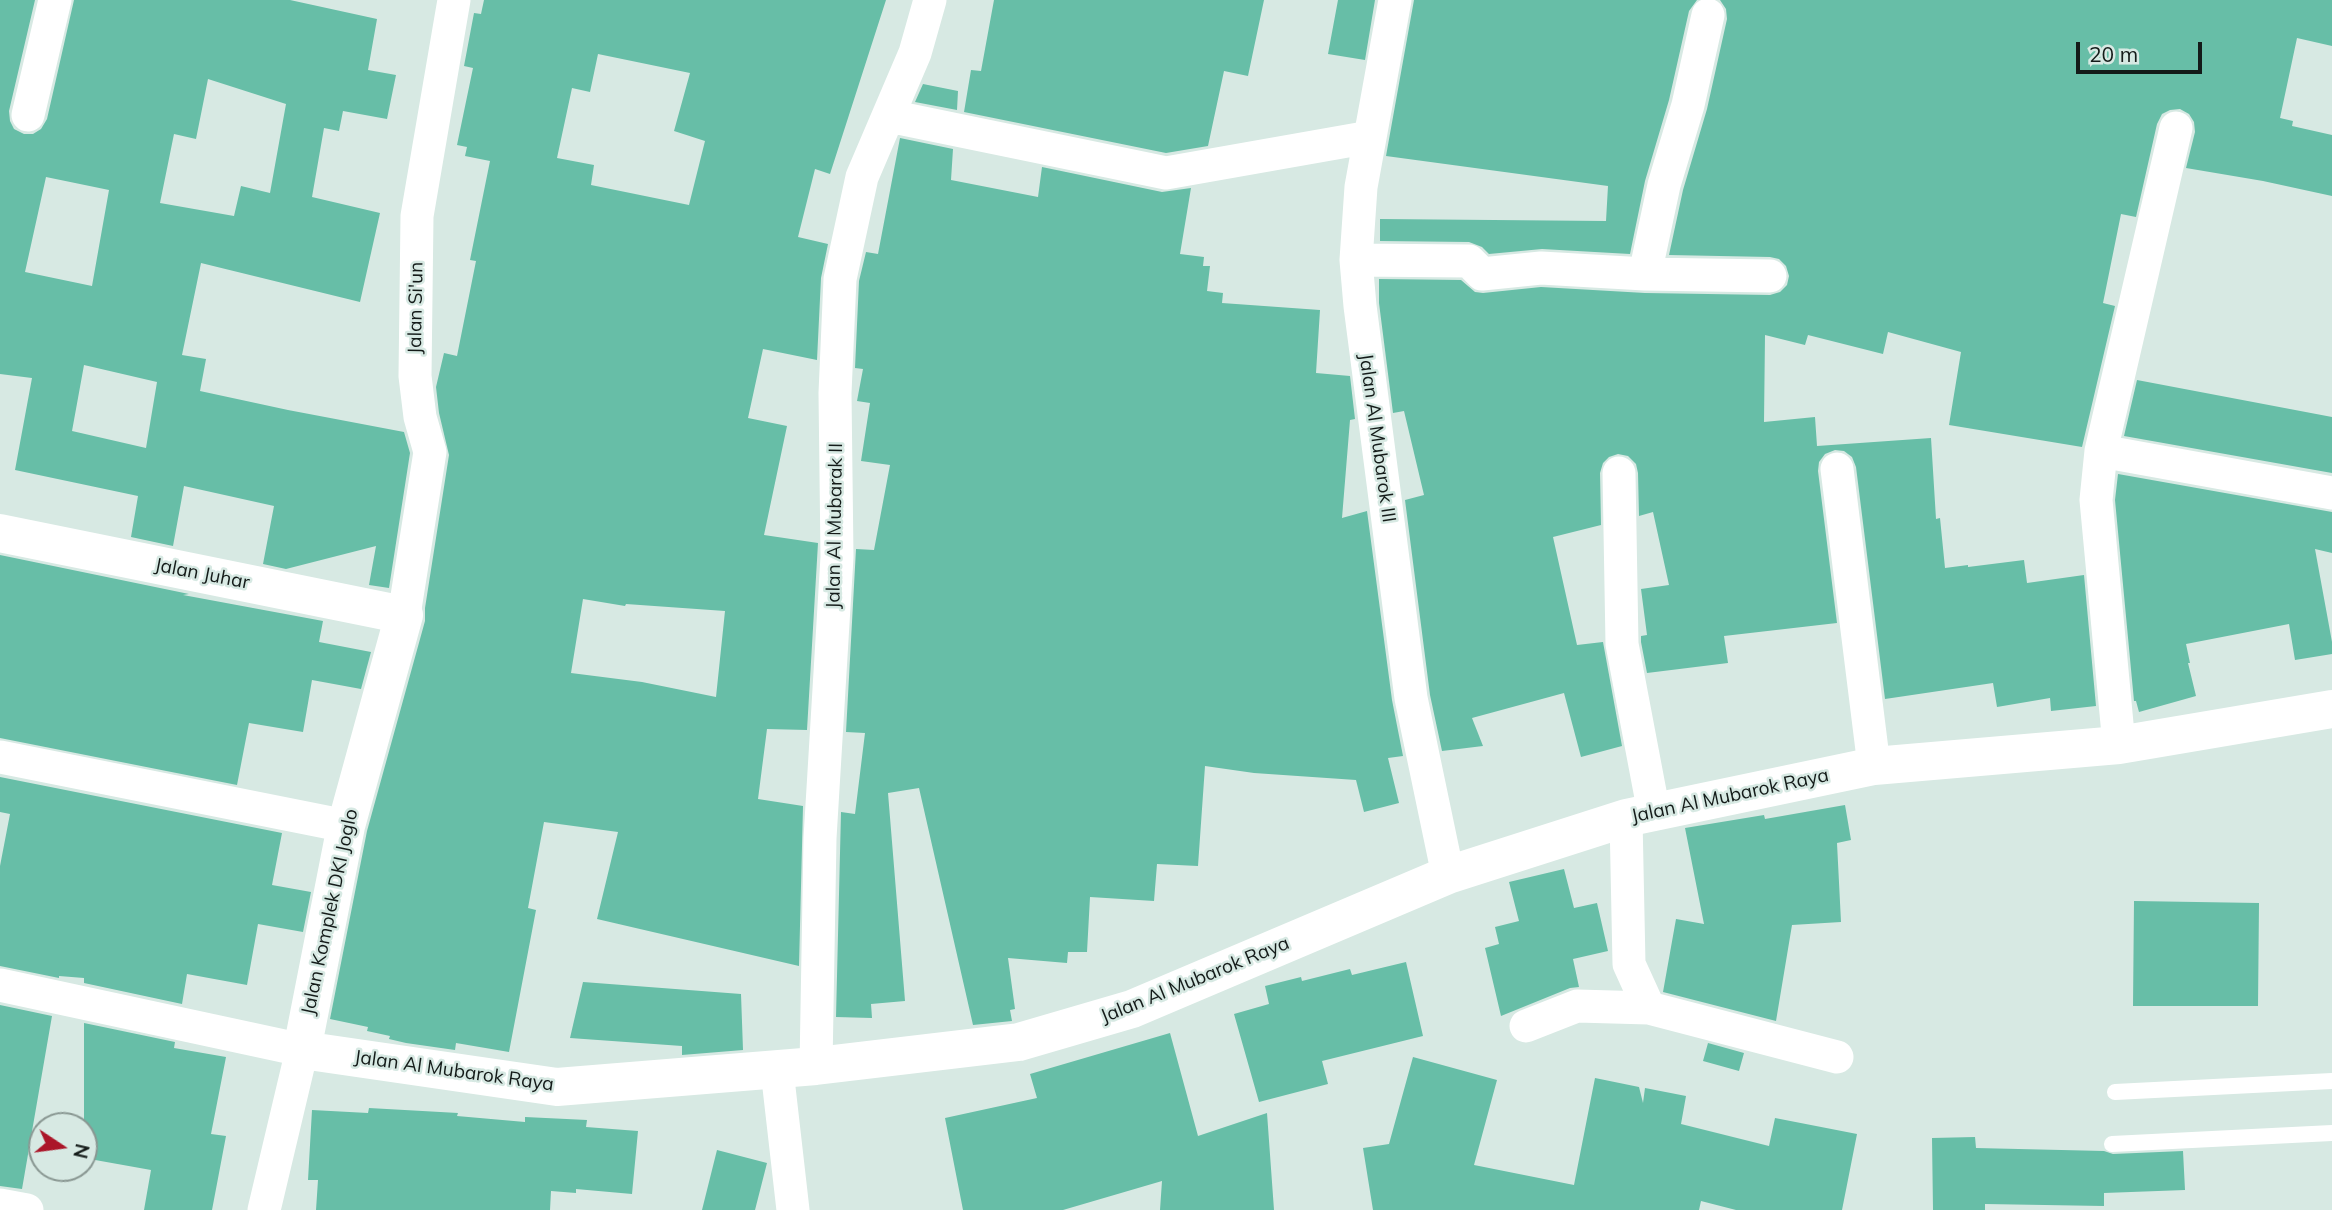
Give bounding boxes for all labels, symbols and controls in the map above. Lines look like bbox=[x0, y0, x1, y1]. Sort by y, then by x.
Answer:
scale bar bbox=[2080, 28, 2206, 72]
text: 20 m bbox=[2089, 41, 2138, 67]
street label: Jalan Si'un bbox=[404, 262, 428, 354]
street label: Jalan Al Mubarok III bbox=[1354, 352, 1400, 524]
street label: Jalan Al Mubarak II bbox=[822, 443, 848, 609]
street label: Jalan Juhar bbox=[153, 554, 251, 594]
street label: Jalan Al Mubarok Raya bbox=[1629, 764, 1831, 828]
street label: Jalan Komplek DKI Joglo bbox=[297, 807, 363, 1017]
street label: Jalan Al Mubarok Raya bbox=[1097, 932, 1293, 1028]
street label: Jalan Al Mubarok Raya bbox=[353, 1046, 555, 1096]
north arrow bbox=[28, 1112, 98, 1182]
text: N bbox=[68, 1142, 95, 1161]

